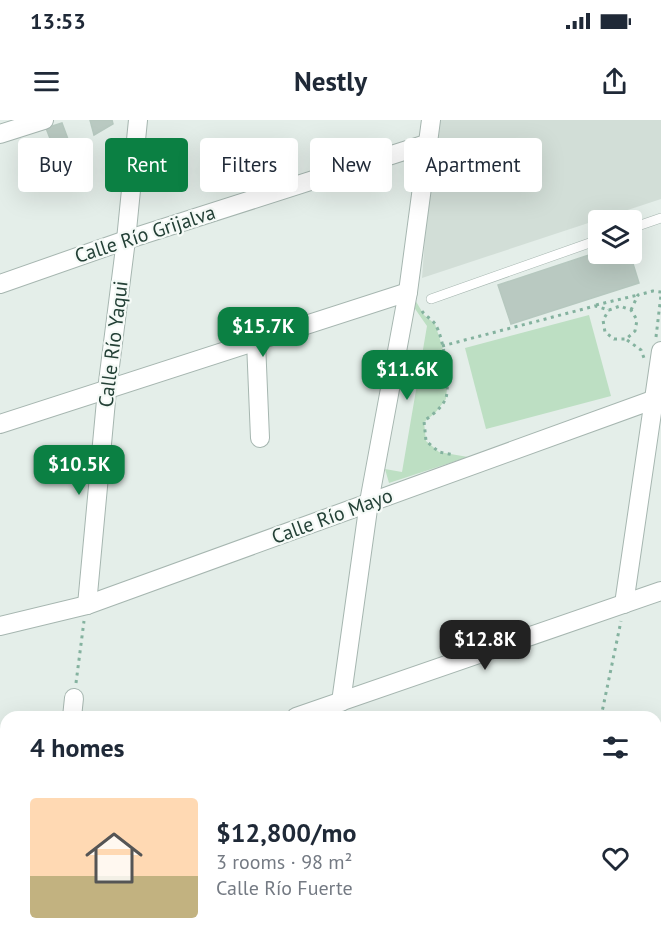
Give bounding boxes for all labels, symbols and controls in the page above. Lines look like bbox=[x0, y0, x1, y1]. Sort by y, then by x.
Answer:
text: 13:53 bbox=[30, 7, 86, 35]
text: Nestly bbox=[294, 64, 367, 98]
icon: menu bbox=[30, 65, 63, 98]
icon: share bbox=[598, 65, 631, 98]
chip: Buy bbox=[18, 138, 93, 192]
chip: Rent bbox=[105, 138, 188, 192]
chip: Filters bbox=[200, 138, 298, 192]
chip: New bbox=[310, 138, 392, 192]
chip: Apartment bbox=[404, 138, 542, 192]
street label: Calle Río Grijalva bbox=[71, 199, 219, 269]
map controls bbox=[588, 210, 642, 264]
button: layers bbox=[588, 210, 642, 264]
street label: Calle Río Yaqui bbox=[92, 279, 134, 409]
pin: $15.7K bbox=[214, 307, 312, 358]
text: $15.7K bbox=[232, 313, 294, 339]
pin: $11.6K bbox=[358, 350, 456, 401]
text: $11.6K bbox=[376, 356, 438, 382]
pin: $10.5K bbox=[30, 445, 128, 496]
text: $10.5K bbox=[48, 451, 110, 477]
street label: Calle Río Mayo bbox=[268, 482, 396, 550]
pin: $12.8K bbox=[436, 620, 534, 671]
text: $12.8K bbox=[454, 626, 516, 652]
text: 4 homes bbox=[30, 731, 125, 764]
icon: filters bbox=[599, 731, 632, 764]
text: $12,800/mo bbox=[216, 816, 357, 849]
icon: home bbox=[78, 822, 150, 894]
icon: heart bbox=[599, 842, 632, 875]
text: 3 rooms · 98 m² bbox=[216, 849, 352, 875]
text: Calle Río Fuerte bbox=[216, 875, 353, 901]

